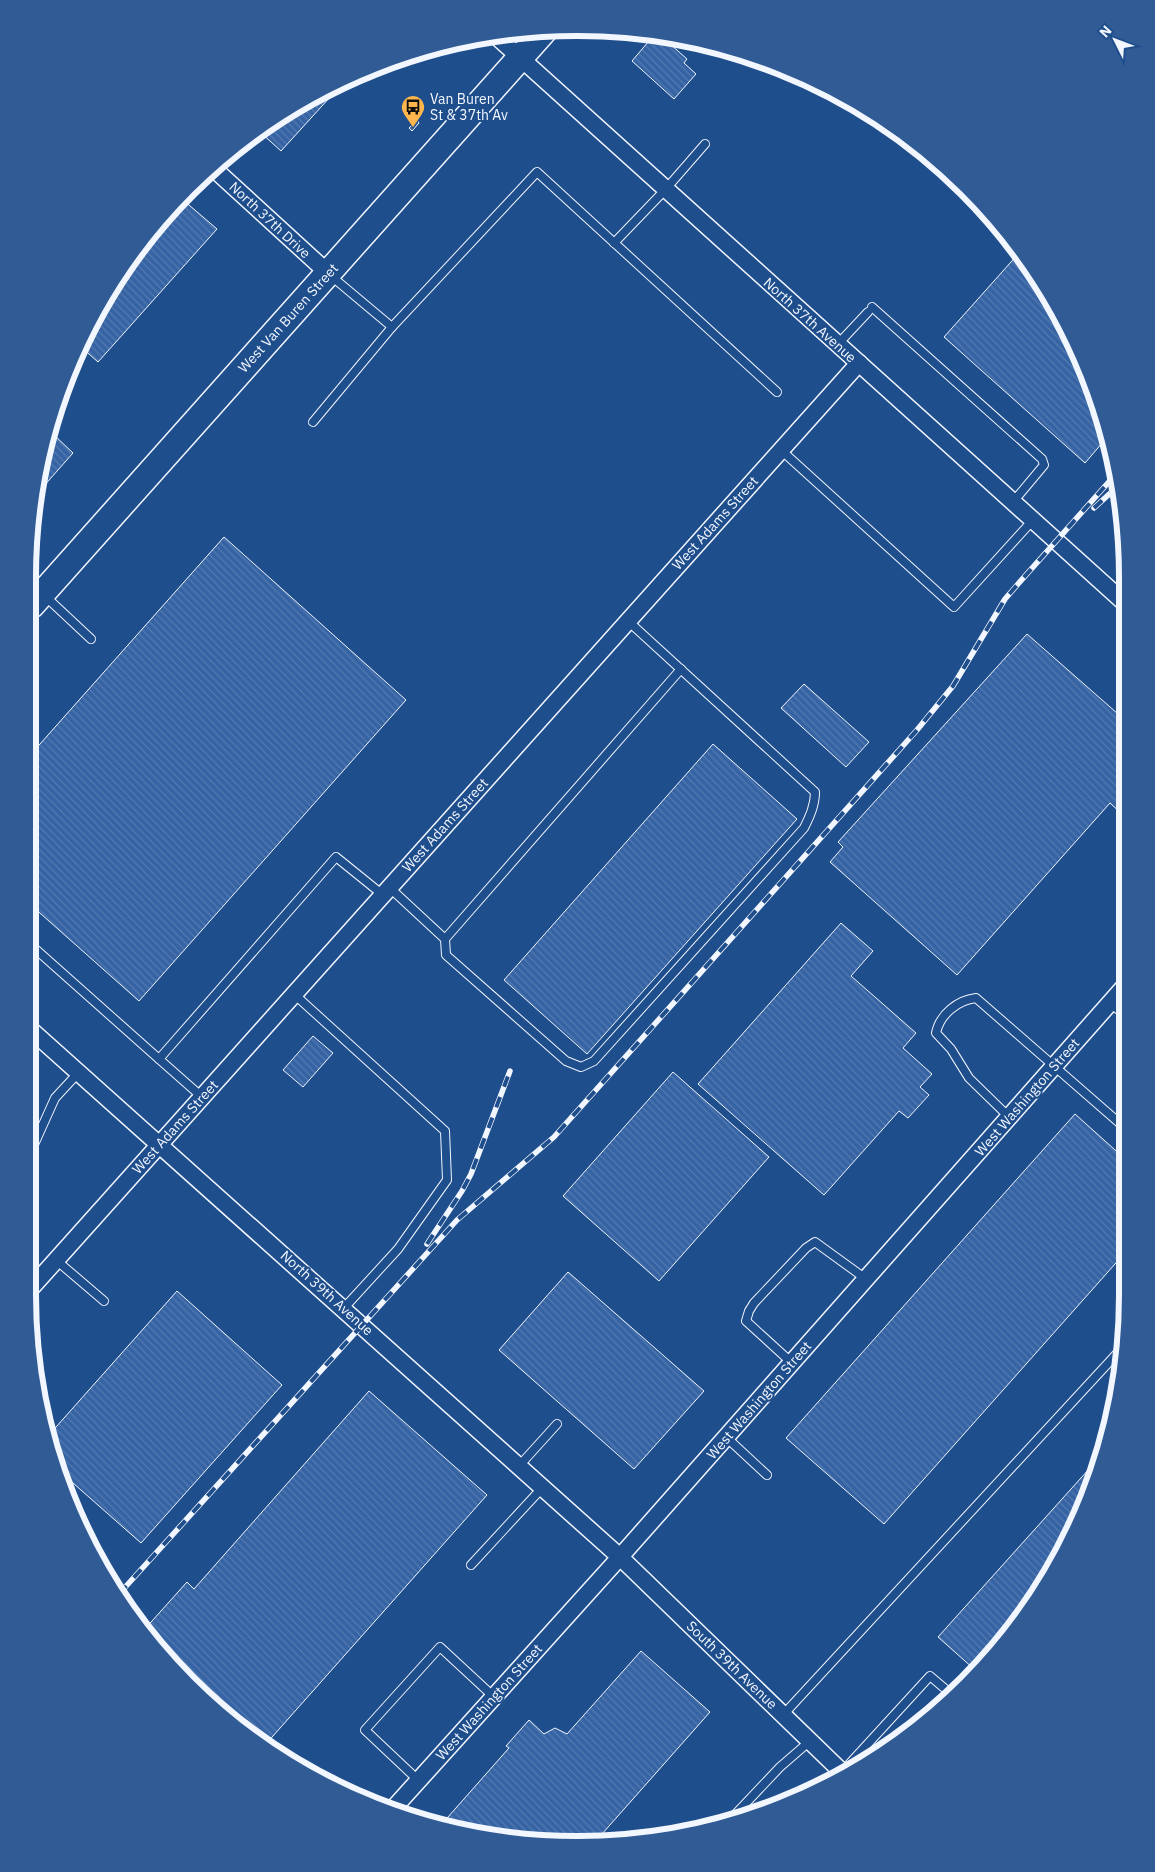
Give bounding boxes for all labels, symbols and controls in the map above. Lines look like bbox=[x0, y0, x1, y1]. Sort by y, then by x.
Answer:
north arrow bbox=[1090, 15, 1140, 65]
text: N bbox=[1095, 22, 1115, 41]
place label: Van Buren St & 37th Av bbox=[430, 90, 508, 124]
bus stop icon: Van Buren St & 37th Av bbox=[400, 94, 426, 128]
street label: North 37th Drive bbox=[226, 178, 315, 262]
street label: West Van Buren Street bbox=[234, 259, 342, 377]
street label: North 37th Avenue bbox=[760, 274, 860, 367]
street label: West Adams Street bbox=[668, 472, 762, 574]
street label: West Adams Street bbox=[398, 774, 492, 876]
street label: West Washington Street bbox=[971, 1034, 1083, 1160]
street label: West Adams Street bbox=[128, 1076, 222, 1178]
street label: North 39th Avenue bbox=[277, 1247, 377, 1340]
street label: West Washington Street bbox=[703, 1337, 815, 1463]
street label: South 39th Avenue bbox=[683, 1617, 782, 1713]
street label: West Washington Street bbox=[432, 1640, 546, 1764]

